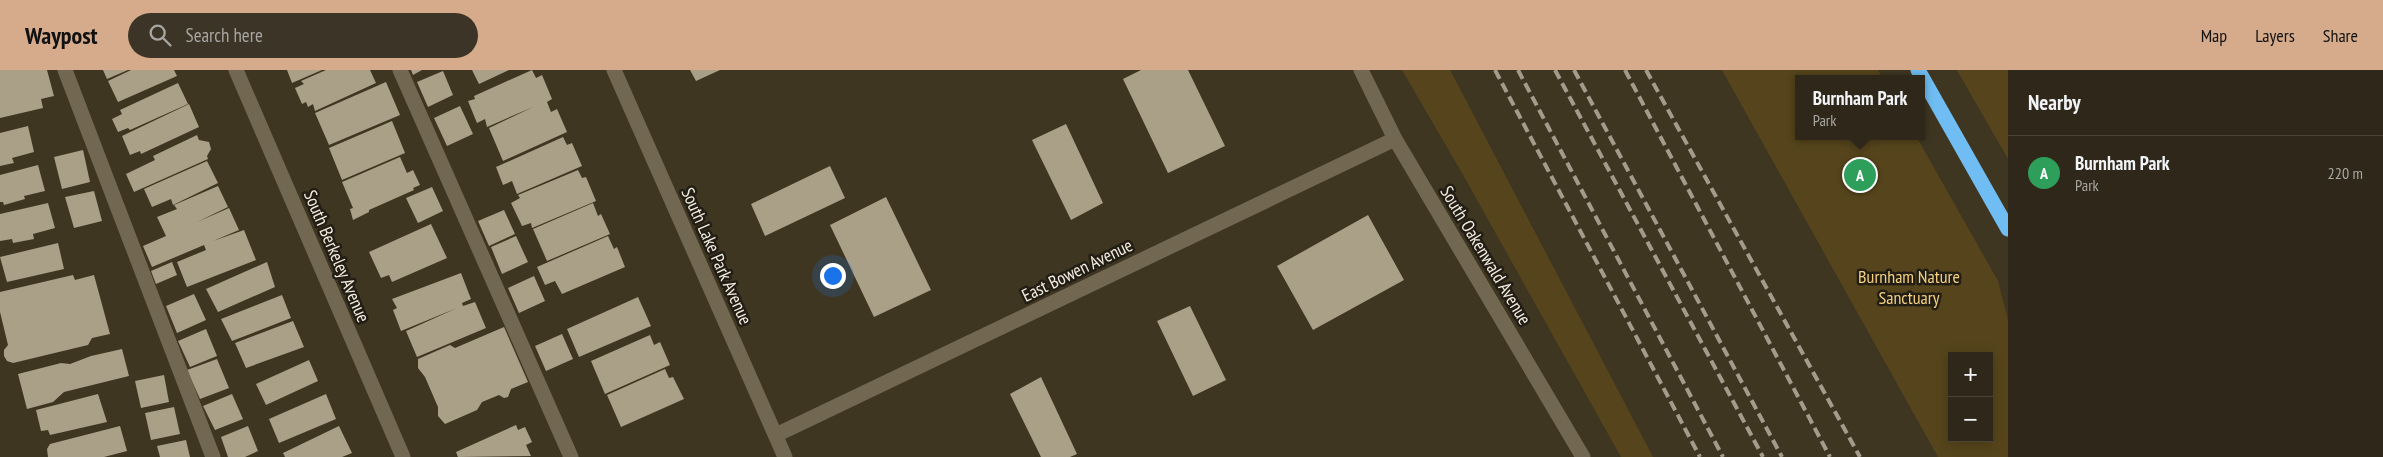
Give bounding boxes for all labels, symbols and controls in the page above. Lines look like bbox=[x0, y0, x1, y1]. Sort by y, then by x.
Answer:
search box bbox=[128, 13, 478, 58]
text: Waypost bbox=[25, 20, 98, 51]
icon: search bbox=[146, 21, 174, 49]
text: Search here bbox=[186, 23, 263, 47]
text: Map bbox=[2201, 24, 2227, 47]
text: Layers bbox=[2255, 24, 2295, 47]
text: Share bbox=[2323, 24, 2358, 47]
popup bbox=[1795, 75, 1925, 140]
text: Burnham Park bbox=[1813, 86, 1907, 110]
text: Nearby bbox=[2028, 89, 2081, 116]
text: Park bbox=[1813, 110, 1836, 130]
text: Burnham Park bbox=[2075, 151, 2170, 175]
pin: A bbox=[1844, 156, 1876, 194]
text: A bbox=[2040, 163, 2048, 183]
text: 220 m bbox=[2328, 163, 2363, 183]
text: Park bbox=[2075, 175, 2099, 195]
street label: South Oakenwald Avenue bbox=[1435, 181, 1537, 329]
street label: South Lake Park Avenue bbox=[676, 184, 758, 328]
street label: South Berkeley Avenue bbox=[299, 186, 375, 326]
street label: East Bowen Avenue bbox=[1018, 233, 1136, 307]
your location bbox=[820, 263, 846, 289]
park label: Burnham Nature Sanctuary bbox=[1858, 265, 1960, 309]
map controls bbox=[1948, 352, 1993, 442]
button: + bbox=[1948, 352, 1993, 397]
button: − bbox=[1948, 397, 1993, 442]

